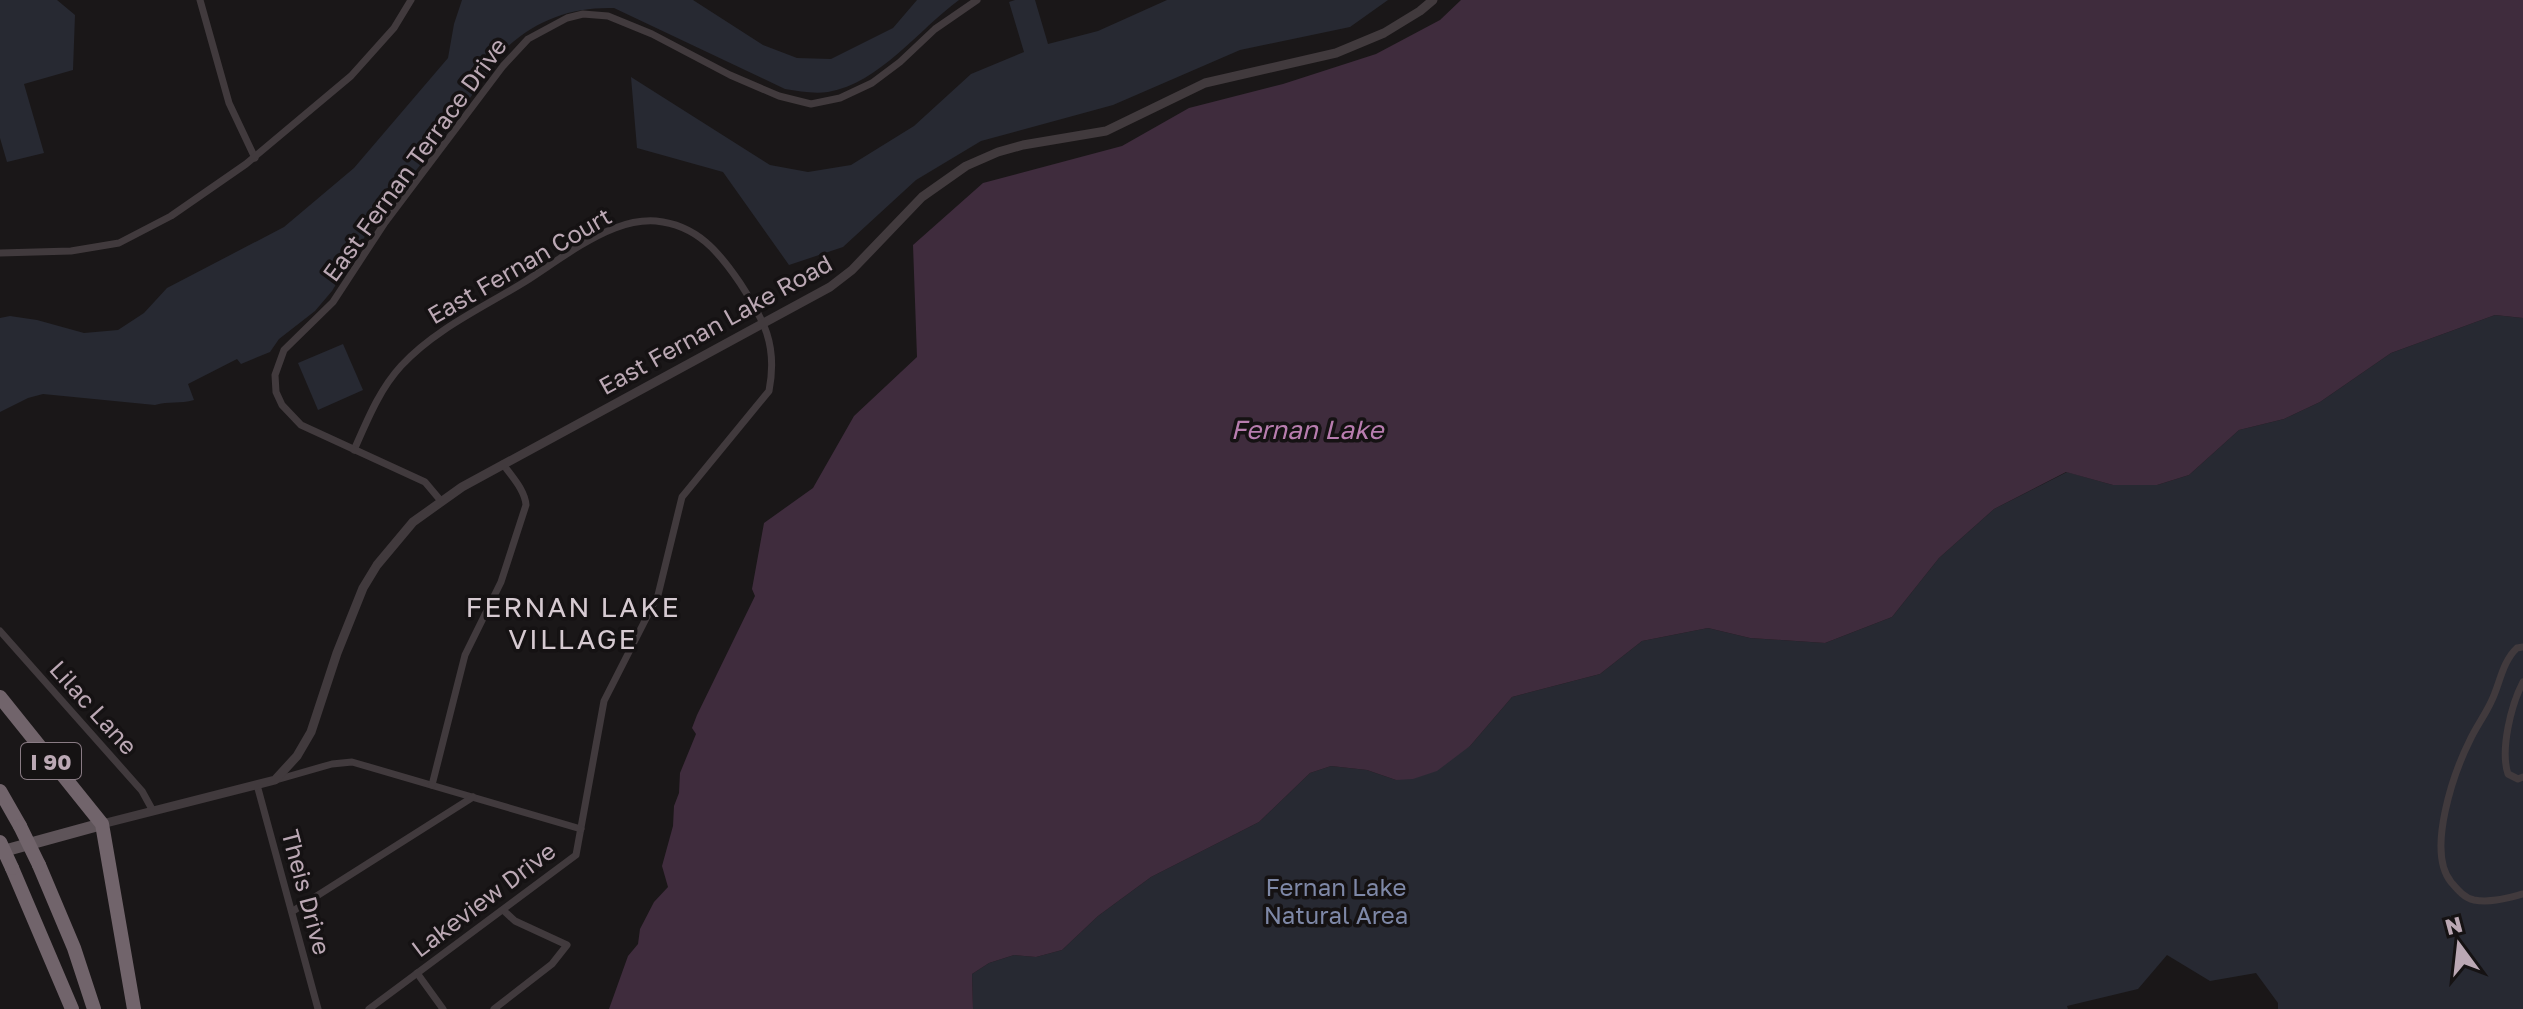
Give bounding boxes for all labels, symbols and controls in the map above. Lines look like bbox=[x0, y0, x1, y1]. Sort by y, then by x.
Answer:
street label: East Fernan Terrace Drive bbox=[316, 32, 512, 286]
street label: East Fernan Court bbox=[422, 201, 616, 329]
street label: East Fernan Lake Road bbox=[593, 248, 837, 400]
water label: Fernan Lake bbox=[1231, 414, 1385, 445]
district label: FERNAN LAKE VILLAGE bbox=[465, 590, 681, 655]
street label: Lilac Lane bbox=[44, 654, 144, 760]
road number: I 90 bbox=[21, 743, 81, 779]
street label: Theis Drive bbox=[276, 826, 338, 958]
street label: Lakeview Drive bbox=[405, 836, 561, 962]
park label: Fernan Lake Natural Area bbox=[1264, 872, 1408, 929]
north arrow bbox=[2419, 905, 2499, 985]
text: N bbox=[2442, 910, 2465, 940]

